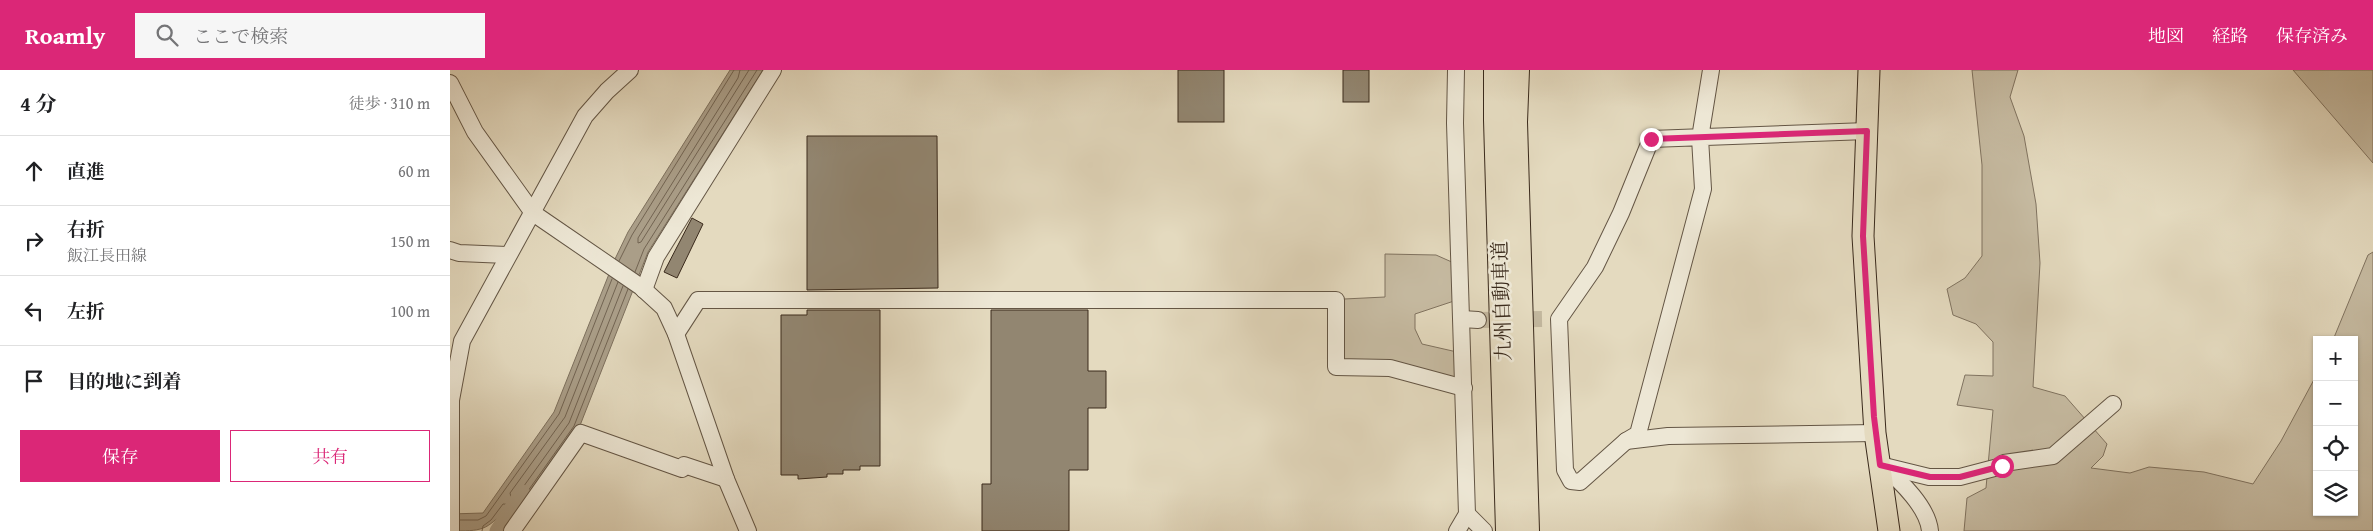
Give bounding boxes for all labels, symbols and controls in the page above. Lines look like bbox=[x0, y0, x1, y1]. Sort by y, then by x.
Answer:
search box bbox=[135, 13, 485, 58]
text: Roamly bbox=[25, 18, 105, 53]
icon: search bbox=[153, 21, 181, 49]
text: ここで検索 bbox=[193, 22, 288, 50]
text: 地図 bbox=[2148, 22, 2184, 49]
text: 経路 bbox=[2212, 22, 2248, 49]
text: 保存済み bbox=[2276, 22, 2348, 49]
text: 4 分 bbox=[20, 88, 57, 119]
text: 徒歩 · 310 m bbox=[349, 91, 430, 115]
route end bbox=[1640, 128, 1663, 151]
icon: ahead bbox=[20, 157, 48, 185]
text: 直進 bbox=[67, 157, 105, 185]
text: 60 m bbox=[398, 159, 430, 183]
text: 右折 bbox=[67, 215, 105, 243]
icon: right bbox=[20, 227, 48, 255]
text: 150 m bbox=[390, 229, 430, 253]
street label: 九州自動車道 bbox=[1484, 241, 1518, 361]
text: 飯江長田線 bbox=[67, 243, 147, 267]
icon: left bbox=[20, 297, 48, 325]
text: 左折 bbox=[67, 297, 105, 325]
text: 100 m bbox=[390, 299, 430, 323]
map controls bbox=[2313, 336, 2358, 516]
button: + bbox=[2313, 336, 2358, 381]
icon: arrive bbox=[20, 367, 48, 395]
text: 目的地に到着 bbox=[67, 367, 181, 395]
button: − bbox=[2313, 381, 2358, 426]
button: locate bbox=[2313, 426, 2358, 471]
button: 保存 bbox=[20, 430, 220, 482]
button: 共有 bbox=[230, 430, 430, 482]
route start bbox=[1991, 455, 2014, 478]
button: layers bbox=[2313, 471, 2358, 516]

